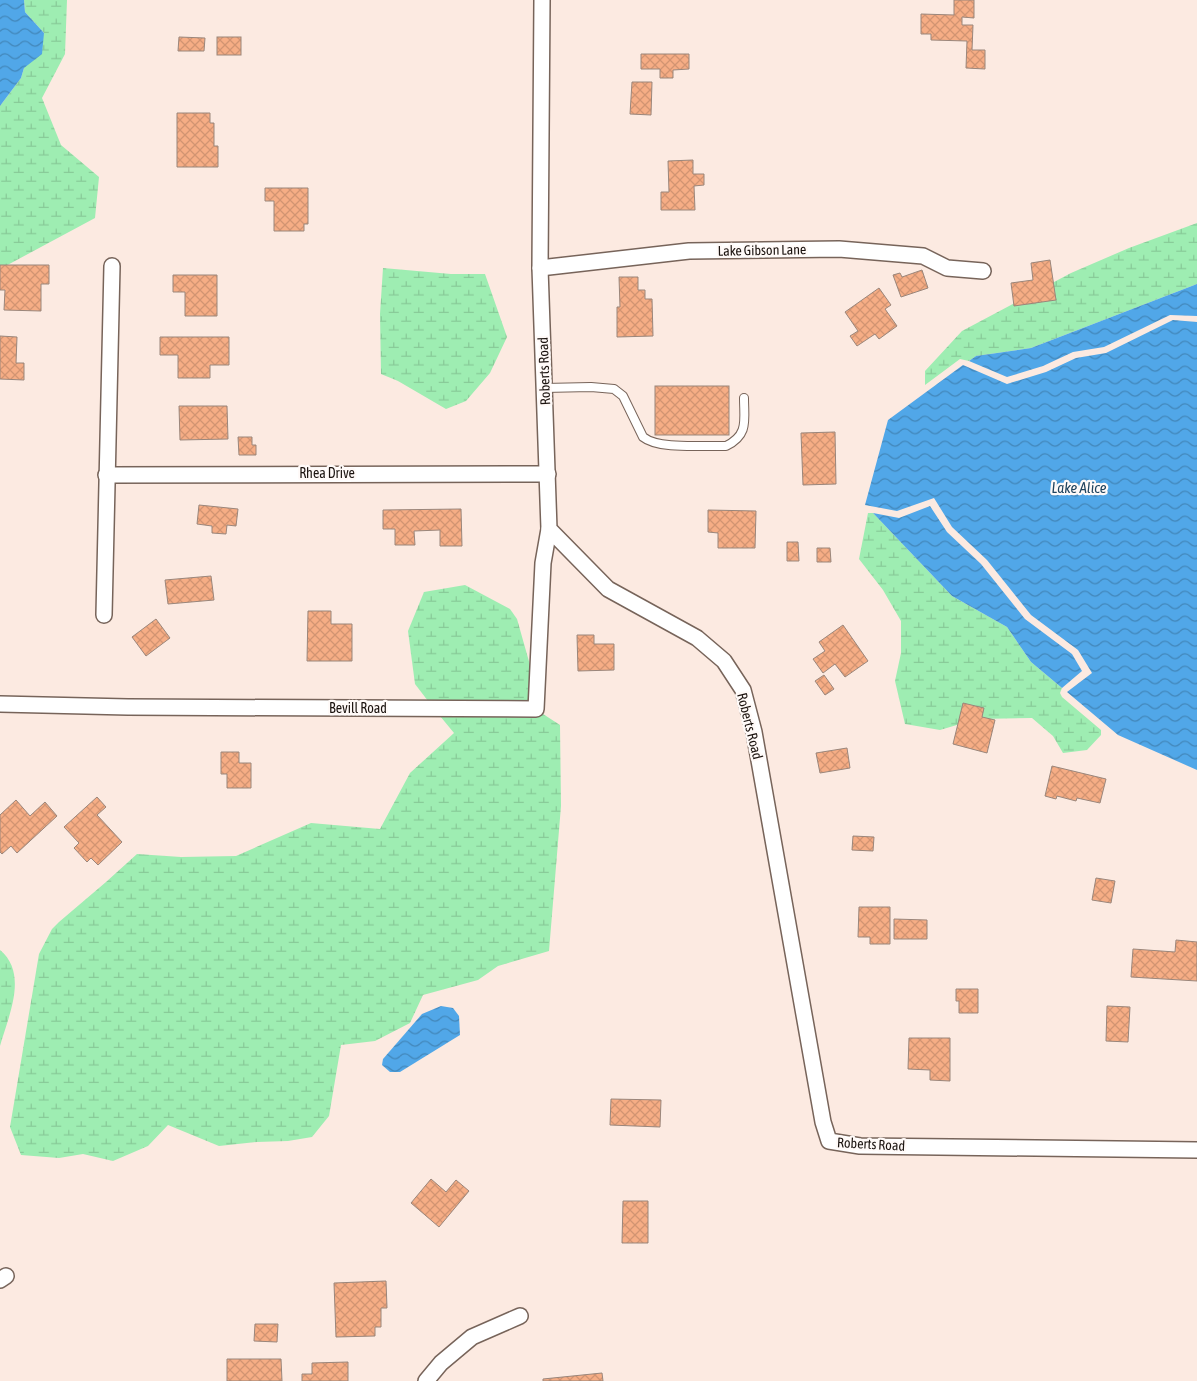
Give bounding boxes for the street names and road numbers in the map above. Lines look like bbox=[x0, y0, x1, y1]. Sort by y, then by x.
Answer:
street label: Lake Gibson Lane bbox=[718, 241, 806, 259]
street label: Roberts Road bbox=[535, 337, 553, 405]
street label: Rhea Drive bbox=[299, 465, 355, 481]
street label: Roberts Road bbox=[734, 691, 766, 761]
street label: Bevill Road bbox=[329, 700, 387, 716]
street label: Roberts Road bbox=[837, 1134, 905, 1154]

